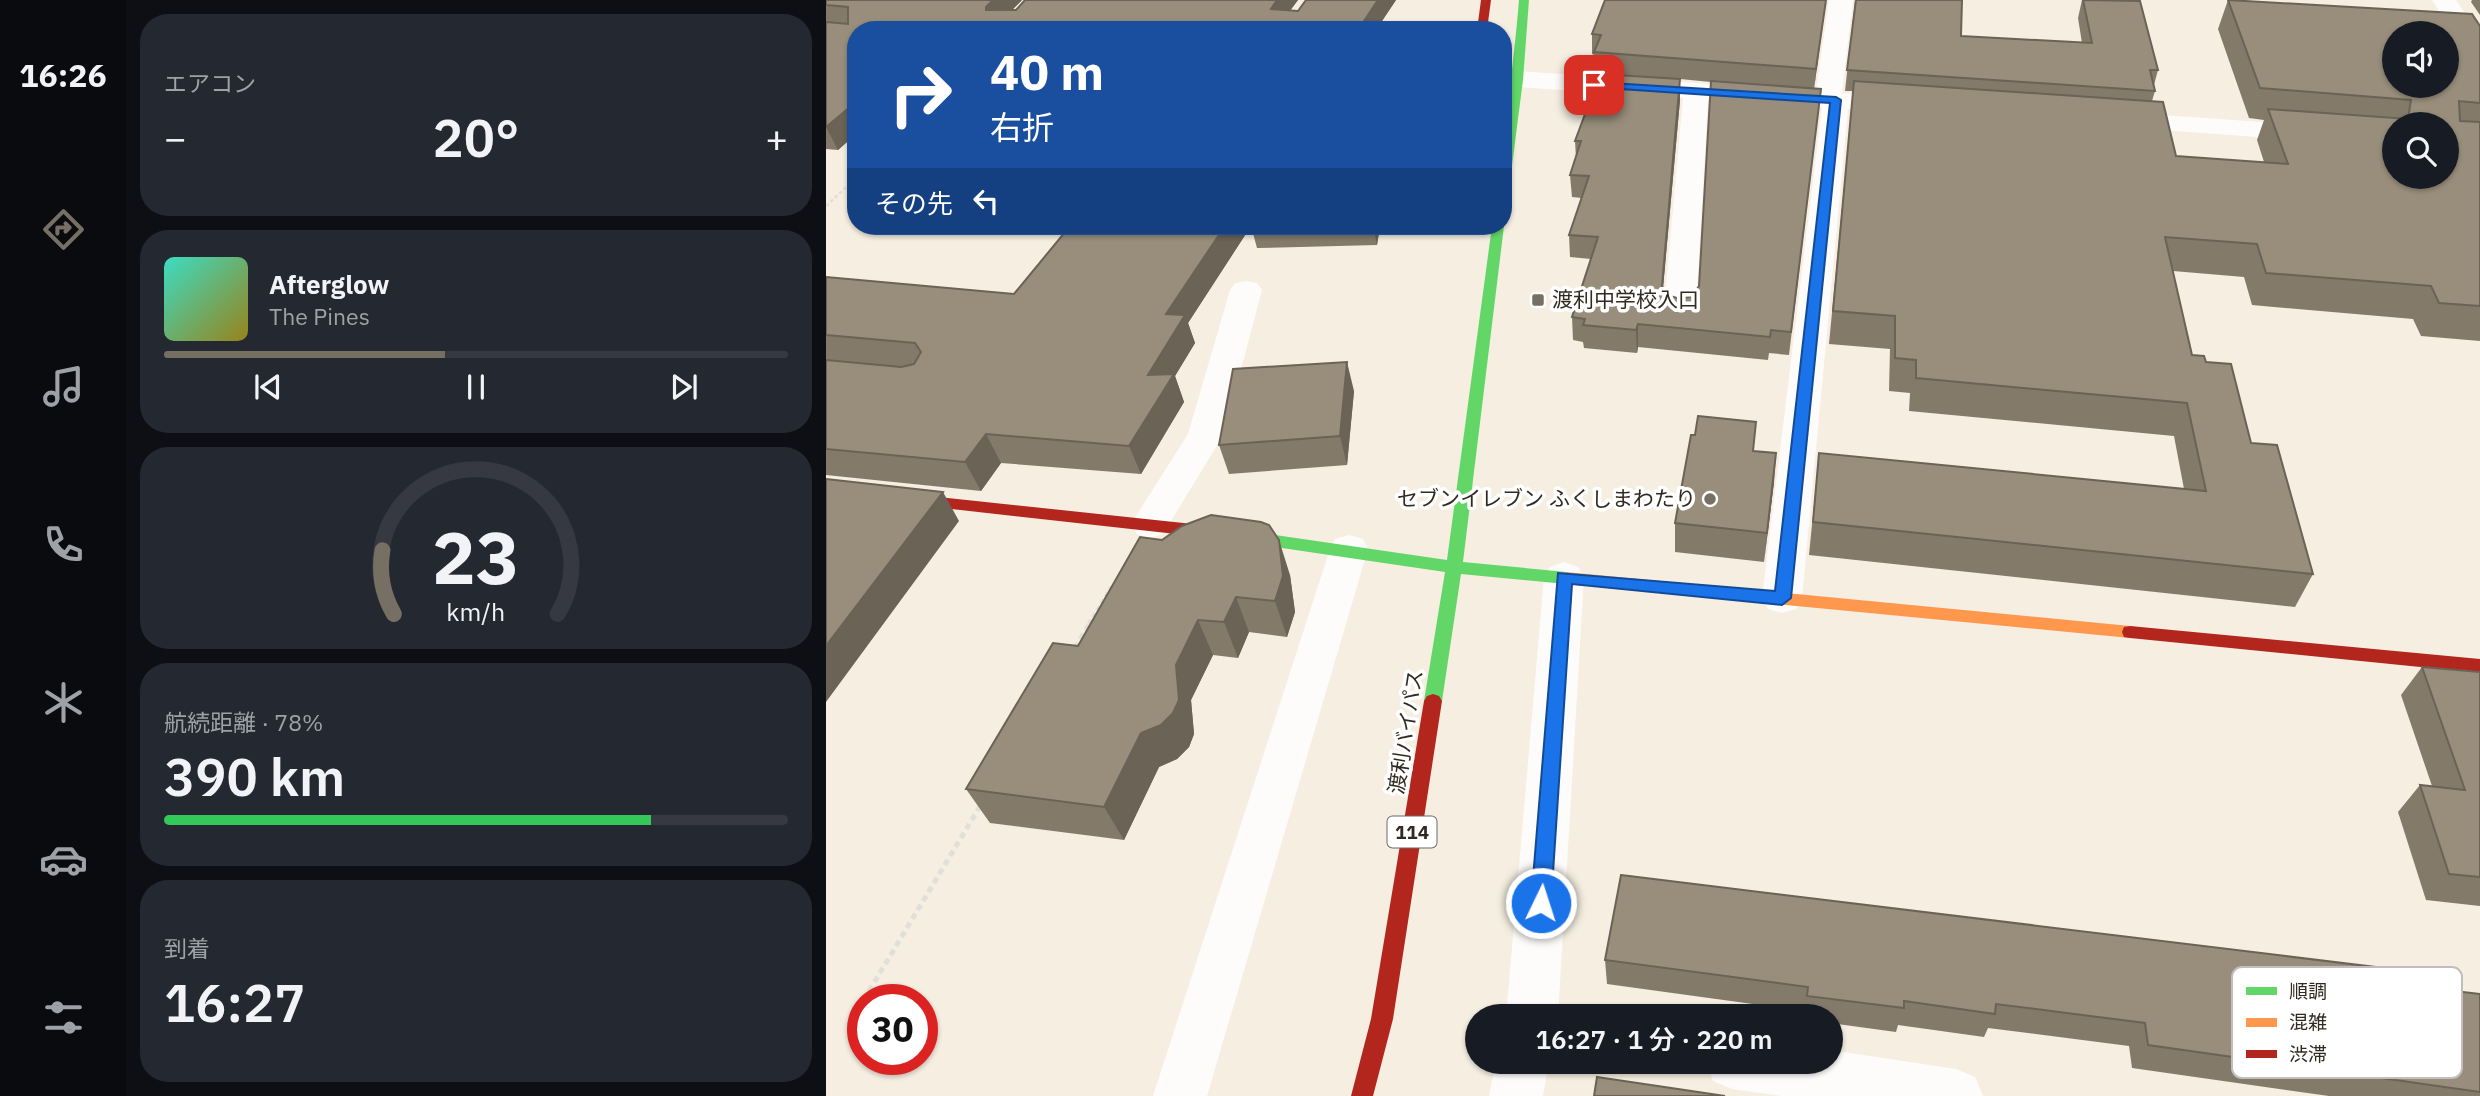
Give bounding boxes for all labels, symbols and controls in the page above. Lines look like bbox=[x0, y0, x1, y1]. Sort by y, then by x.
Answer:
map controls bbox=[2382, 21, 2459, 189]
button: sound bbox=[2382, 21, 2459, 98]
text: 40 m bbox=[990, 40, 1104, 103]
icon: right bbox=[875, 49, 966, 140]
text: 16:26 bbox=[19, 54, 107, 96]
pin bbox=[1564, 55, 1624, 115]
icon: arrive bbox=[1575, 66, 1613, 104]
text: エアコン bbox=[164, 68, 256, 98]
text: 20° bbox=[433, 104, 519, 171]
text: 右折 bbox=[990, 106, 1054, 148]
button: search bbox=[2382, 112, 2459, 189]
text: − bbox=[164, 113, 187, 162]
text: + bbox=[765, 113, 788, 162]
icon: left bbox=[967, 182, 1005, 220]
text: その先 bbox=[875, 186, 953, 220]
icon: directions bbox=[39, 205, 88, 254]
text: Afterglow bbox=[269, 267, 389, 301]
place label: 渡利中学校入口 bbox=[1552, 285, 1699, 313]
marker: 渡利中学校入口 bbox=[1530, 292, 1546, 308]
text: The Pines bbox=[269, 301, 370, 331]
icon: music bbox=[39, 362, 88, 411]
icon: previous bbox=[249, 368, 287, 406]
icon: pause bbox=[457, 368, 495, 406]
icon: next bbox=[665, 368, 703, 406]
place label: セブンイレブン ふくしまわたり bbox=[1397, 484, 1696, 512]
marker: セブンイレブン ふくしまわたり bbox=[1702, 491, 1718, 507]
text: 23 bbox=[432, 509, 520, 604]
icon: phone bbox=[39, 520, 88, 569]
text: km/h bbox=[447, 595, 505, 628]
street label: 渡利バイパス bbox=[1381, 668, 1429, 796]
icon: climate bbox=[39, 678, 88, 727]
text: 航続距離 · 78% bbox=[164, 707, 323, 737]
text: 390 km bbox=[164, 743, 345, 810]
road number: 114 bbox=[1388, 817, 1436, 848]
icon: car bbox=[39, 835, 88, 884]
position arrow bbox=[1504, 866, 1578, 940]
text: 到着 bbox=[164, 933, 210, 963]
legend bbox=[2232, 967, 2462, 1078]
text: 16:27 bbox=[164, 969, 305, 1036]
text: 順調 bbox=[2289, 979, 2327, 1003]
speed limit sign: 30 bbox=[847, 984, 938, 1075]
icon: filters bbox=[39, 993, 88, 1042]
text: 混雑 bbox=[2289, 1010, 2327, 1034]
text: 16:27 · 1 分 · 220 m bbox=[1535, 1022, 1773, 1056]
text: 渋滞 bbox=[2289, 1042, 2327, 1066]

